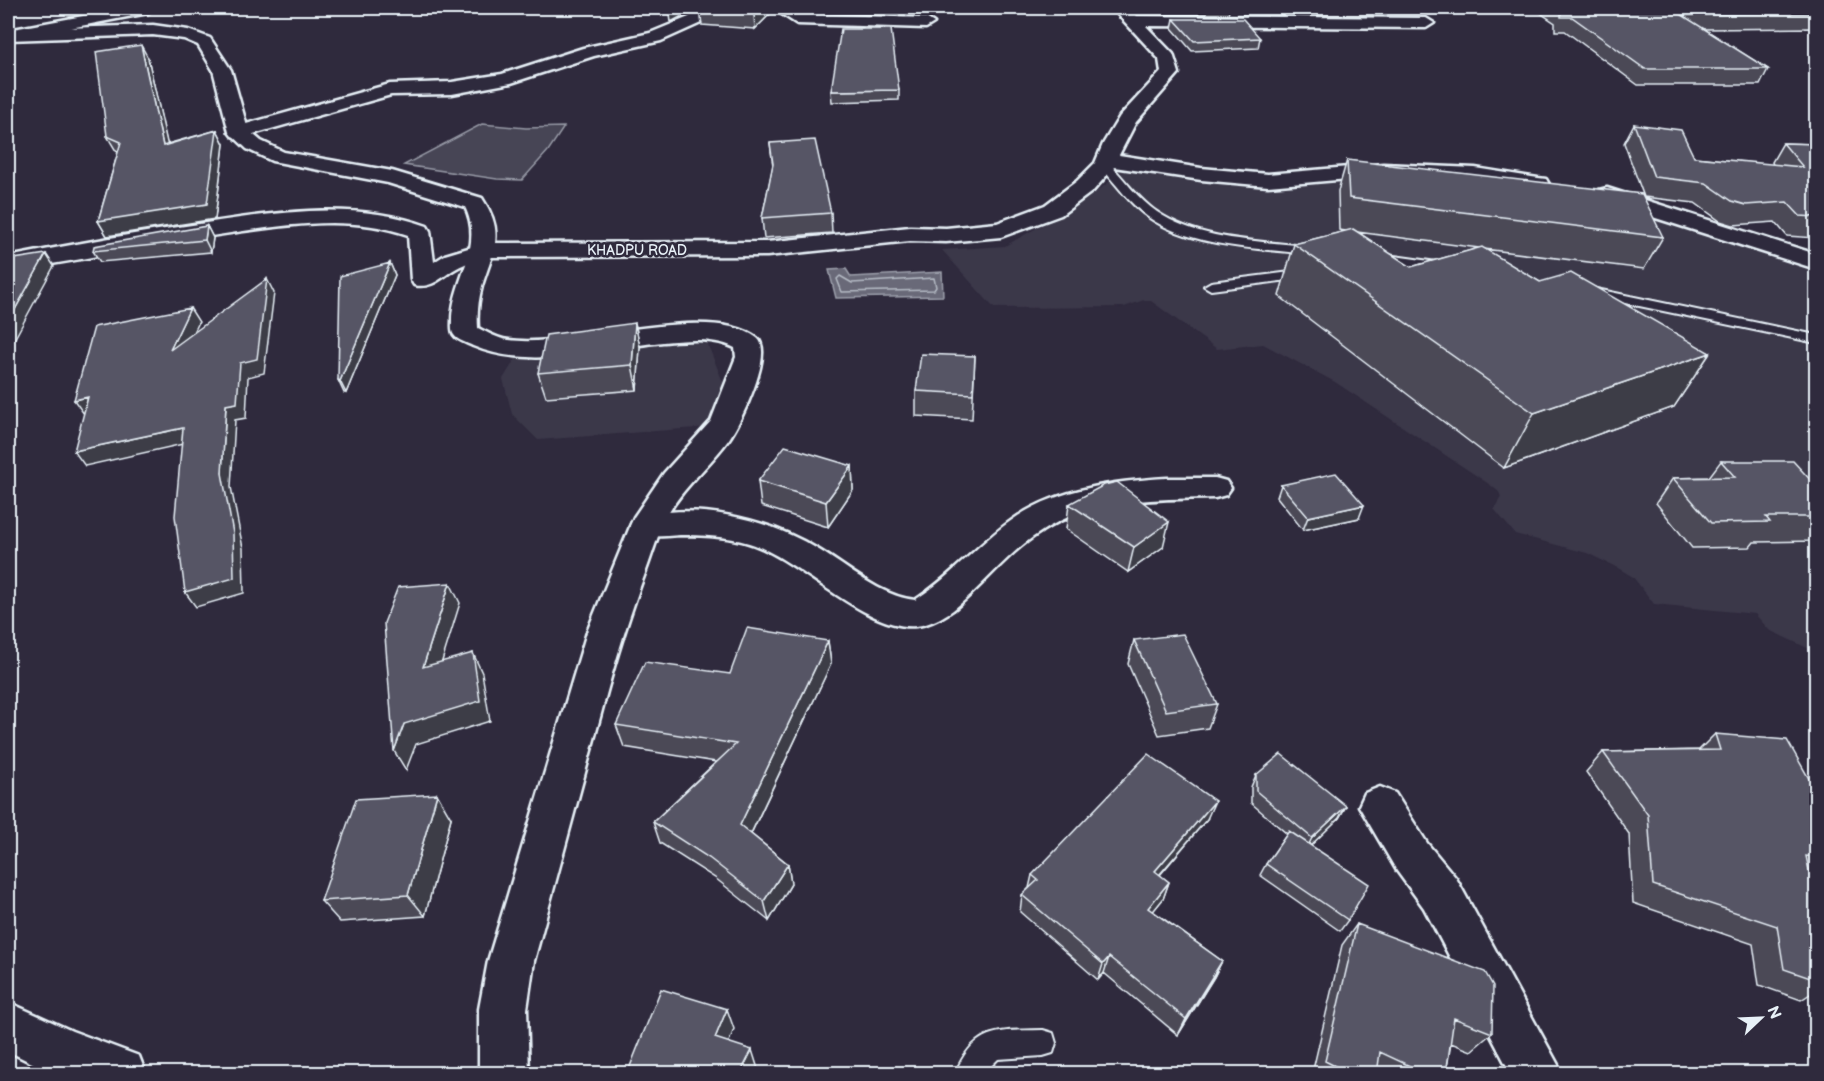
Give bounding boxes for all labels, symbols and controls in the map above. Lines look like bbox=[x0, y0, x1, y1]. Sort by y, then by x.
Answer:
street label: KHADPU ROAD bbox=[587, 242, 687, 259]
north arrow bbox=[1731, 988, 1791, 1048]
text: N bbox=[1762, 1003, 1785, 1022]

